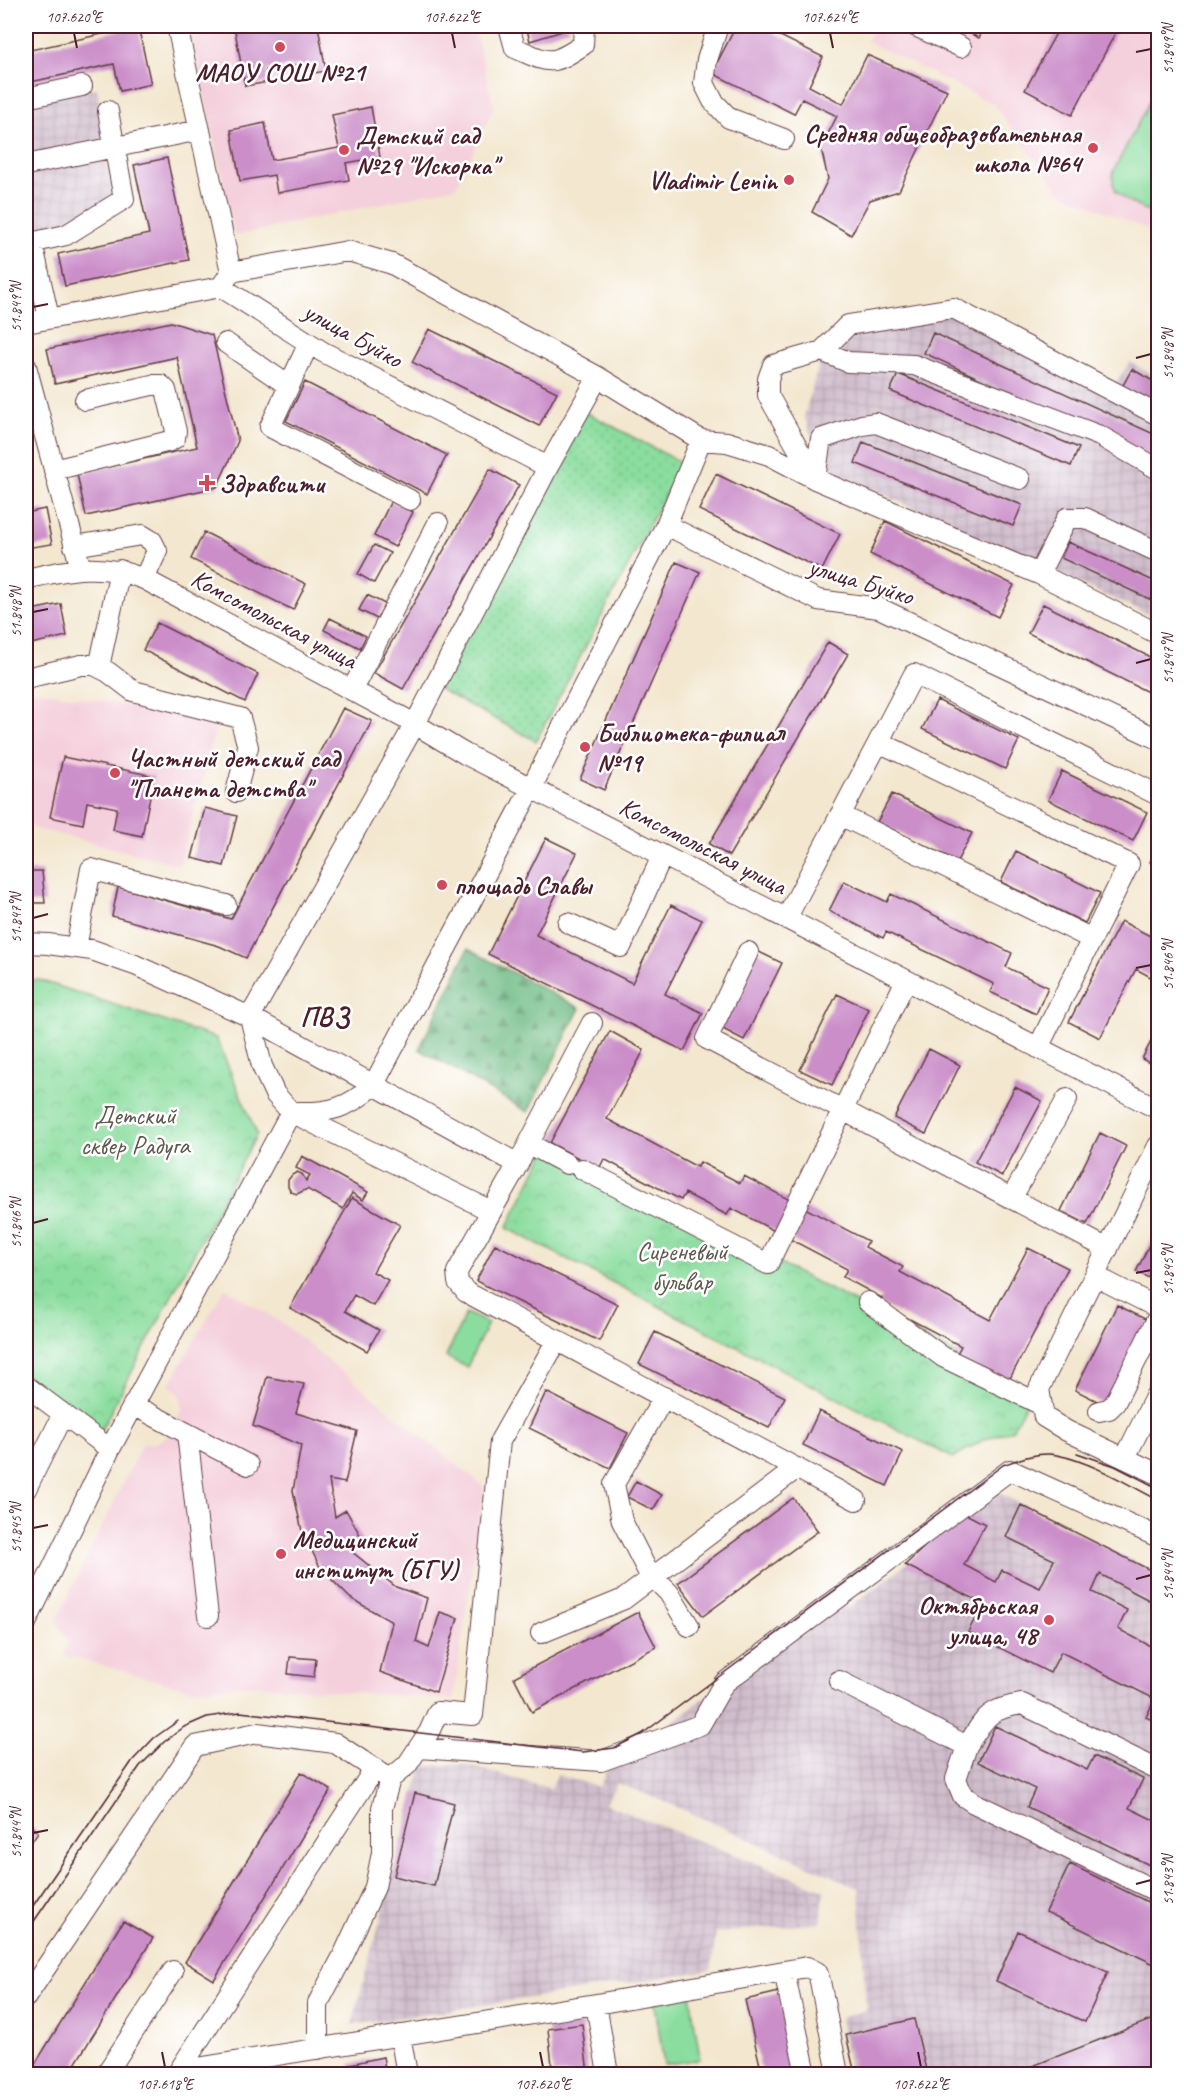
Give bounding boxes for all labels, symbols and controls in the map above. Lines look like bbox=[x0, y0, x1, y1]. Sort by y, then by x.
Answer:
text: 107.620°E bbox=[46, 8, 104, 27]
text: 107.622°E bbox=[424, 8, 482, 27]
text: 107.624°E bbox=[802, 8, 860, 27]
text: 51.849°N bbox=[1159, 21, 1178, 74]
marker: МАОУ СОШ №21 bbox=[273, 40, 287, 54]
place label: МАОУ СОШ №21 bbox=[195, 56, 368, 89]
place label: Средняя общеобразовательная школа №64 bbox=[804, 117, 1084, 180]
place label: Детский сад №29 "Искорка" bbox=[356, 119, 503, 182]
marker: Средняя общеобразовательная школа №64 bbox=[1086, 141, 1100, 155]
marker: Детский сад №29 "Искорка" bbox=[337, 143, 351, 157]
place label: Vladimir Lenin bbox=[648, 164, 779, 197]
marker: Vladimir Lenin bbox=[782, 173, 796, 187]
text: 51.849°N bbox=[7, 279, 26, 332]
street label: улица Буйко bbox=[296, 293, 410, 376]
text: 51.848°N bbox=[1159, 326, 1178, 379]
place label: Здравсити bbox=[219, 467, 327, 500]
marker: Здравсити bbox=[200, 476, 214, 490]
street label: улица Буйко bbox=[803, 549, 919, 613]
street label: Комсомольская улица bbox=[185, 561, 364, 677]
text: 51.848°N bbox=[7, 584, 26, 637]
text: 51.847°N bbox=[1159, 631, 1178, 684]
place label: Библиотека-филиал №19 bbox=[597, 716, 787, 779]
marker: Библиотека-филиал №19 bbox=[578, 740, 592, 754]
place label: Частный детский сад "Планета детства" bbox=[127, 742, 343, 805]
marker: Частный детский сад "Планета детства" bbox=[108, 766, 122, 780]
street label: Комсомольская улица bbox=[614, 790, 794, 903]
place label: площадь Славы bbox=[454, 869, 594, 902]
marker: площадь Славы bbox=[435, 878, 449, 892]
text: 51.847°N bbox=[7, 890, 26, 943]
text: 51.846°N bbox=[1159, 937, 1178, 990]
district label: ПВЗ bbox=[300, 999, 351, 1034]
park label: Детский сквер Радуга bbox=[80, 1099, 191, 1162]
text: 51.846°N bbox=[7, 1195, 26, 1248]
park label: Сиреневый бульвар bbox=[636, 1235, 730, 1298]
text: 51.845°N bbox=[1159, 1242, 1178, 1295]
text: 51.845°N bbox=[7, 1500, 26, 1553]
place label: Медицинский институт (БГУ) bbox=[293, 1523, 461, 1586]
marker: Медицинский институт (БГУ) bbox=[274, 1547, 288, 1561]
text: 51.844°N bbox=[1159, 1547, 1178, 1600]
place label: Октябрьская улица, 48 bbox=[918, 1589, 1040, 1652]
marker: Октябрьская улица, 48 bbox=[1042, 1613, 1056, 1627]
text: 51.844°N bbox=[7, 1805, 26, 1858]
text: 51.843°N bbox=[1159, 1852, 1178, 1905]
text: 107.618°E bbox=[137, 2075, 195, 2094]
text: 107.620°E bbox=[515, 2075, 573, 2094]
text: 107.622°E bbox=[893, 2075, 951, 2094]

